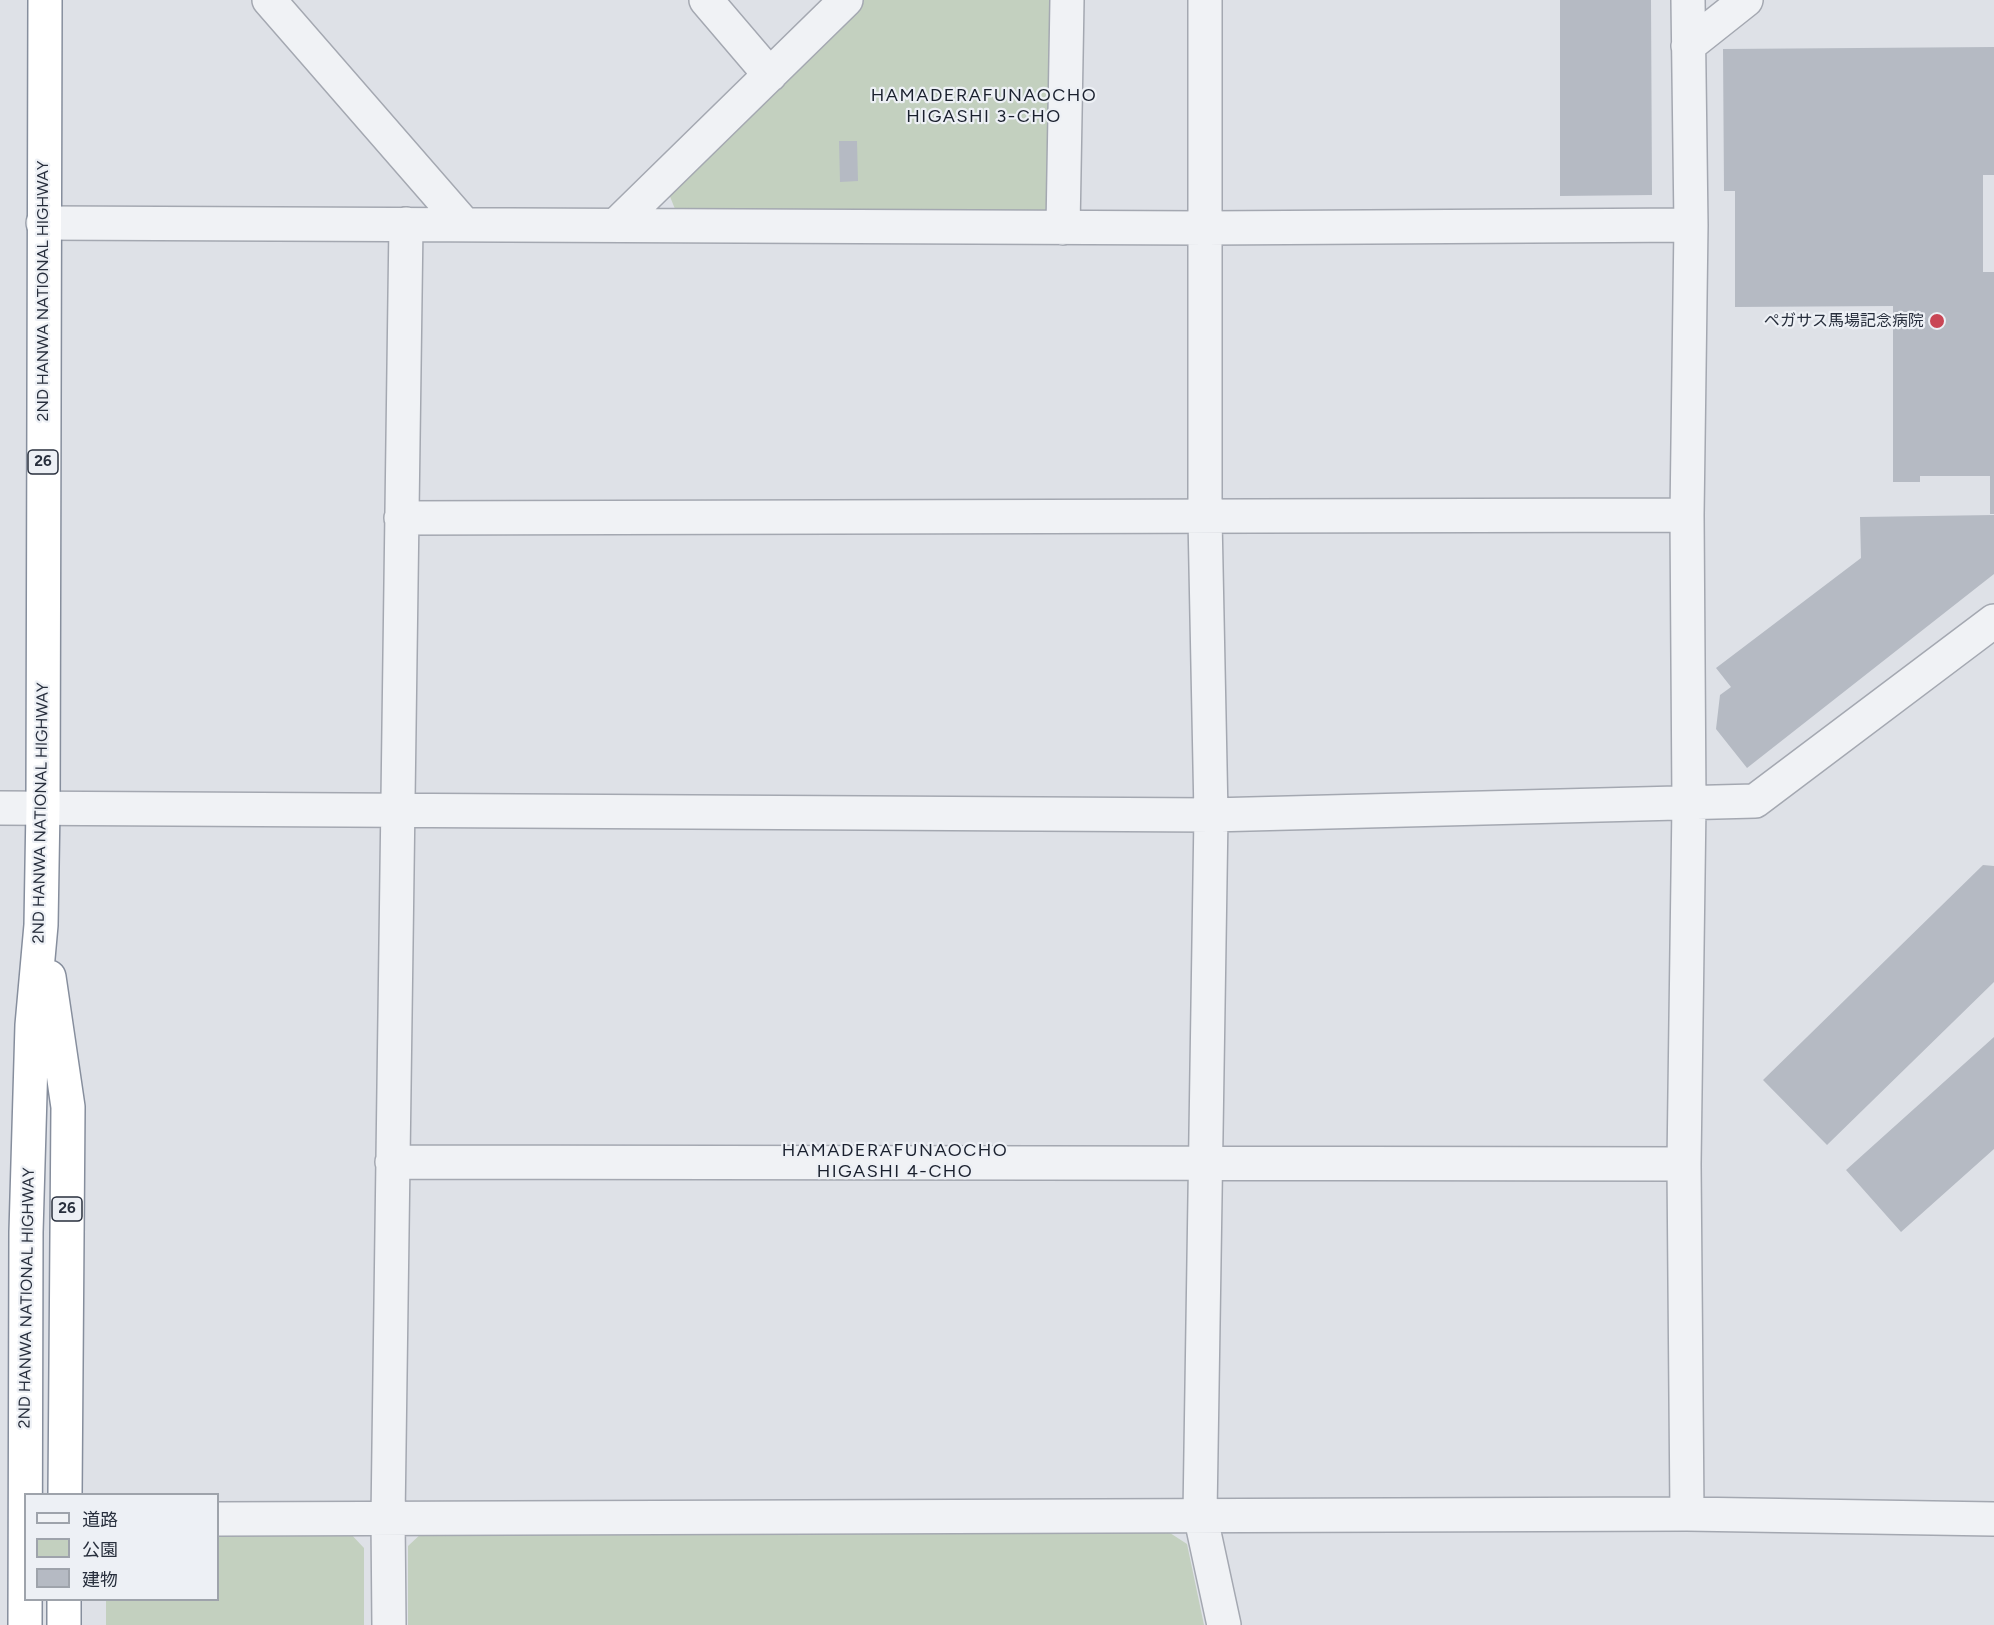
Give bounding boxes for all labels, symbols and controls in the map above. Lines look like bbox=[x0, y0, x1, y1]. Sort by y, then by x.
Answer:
district label: HAMADERAFUNAOCHO HIGASHI 3-CHO bbox=[871, 85, 1097, 128]
street label: 2ND HANWA NATIONAL HIGHWAY bbox=[33, 161, 53, 421]
place label: ペガサス馬場記念病院 bbox=[1764, 311, 1924, 331]
marker: ペガサス馬場記念病院 bbox=[1928, 312, 1946, 330]
road number: 26 bbox=[28, 450, 58, 474]
street label: 2ND HANWA NATIONAL HIGHWAY bbox=[29, 682, 53, 944]
district label: HAMADERAFUNAOCHO HIGASHI 4-CHO bbox=[782, 1140, 1008, 1182]
street label: 2ND HANWA NATIONAL HIGHWAY bbox=[15, 1167, 39, 1429]
road number: 26 bbox=[52, 1197, 82, 1221]
legend bbox=[24, 1493, 219, 1601]
text: 道路 bbox=[82, 1509, 118, 1531]
text: 公園 bbox=[82, 1539, 118, 1561]
text: 建物 bbox=[82, 1569, 118, 1591]

